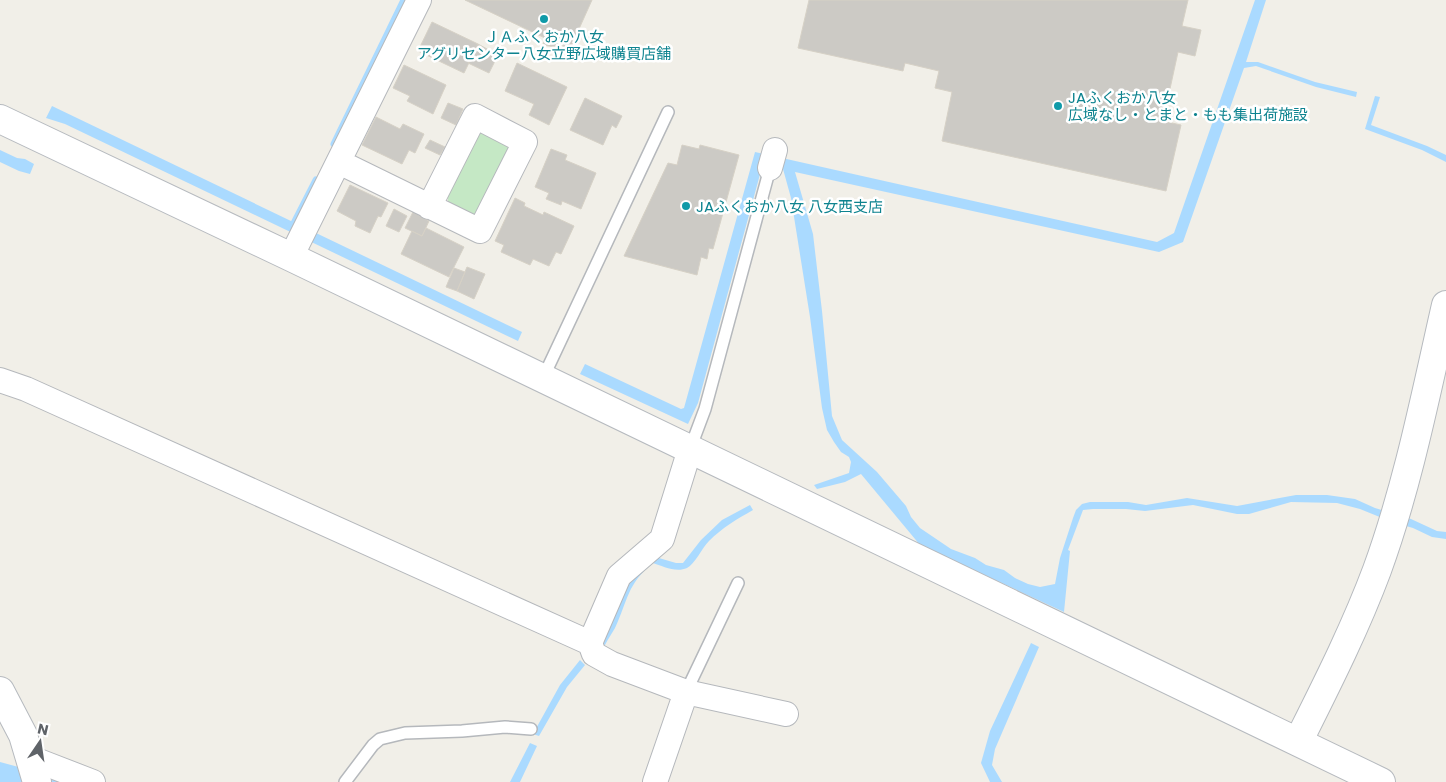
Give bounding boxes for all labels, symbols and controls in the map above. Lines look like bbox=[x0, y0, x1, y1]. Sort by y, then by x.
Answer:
marker: ＪＡふくおか八女 アグリセンター八女立野広域購買店舗 bbox=[538, 13, 550, 25]
place label: ＪＡふくおか八女 アグリセンター八女立野広域購買店舗 bbox=[417, 26, 671, 64]
place label: JAふくおか八女 広域なし・とまと・もも集出荷施設 bbox=[1068, 87, 1308, 125]
marker: JAふくおか八女 広域なし・とまと・もも集出荷施設 bbox=[1052, 100, 1064, 112]
place label: JAふくおか八女 八女西支店 bbox=[696, 196, 883, 217]
marker: JAふくおか八女 八女西支店 bbox=[680, 200, 692, 212]
north arrow bbox=[15, 717, 65, 767]
text: N bbox=[36, 718, 50, 740]

